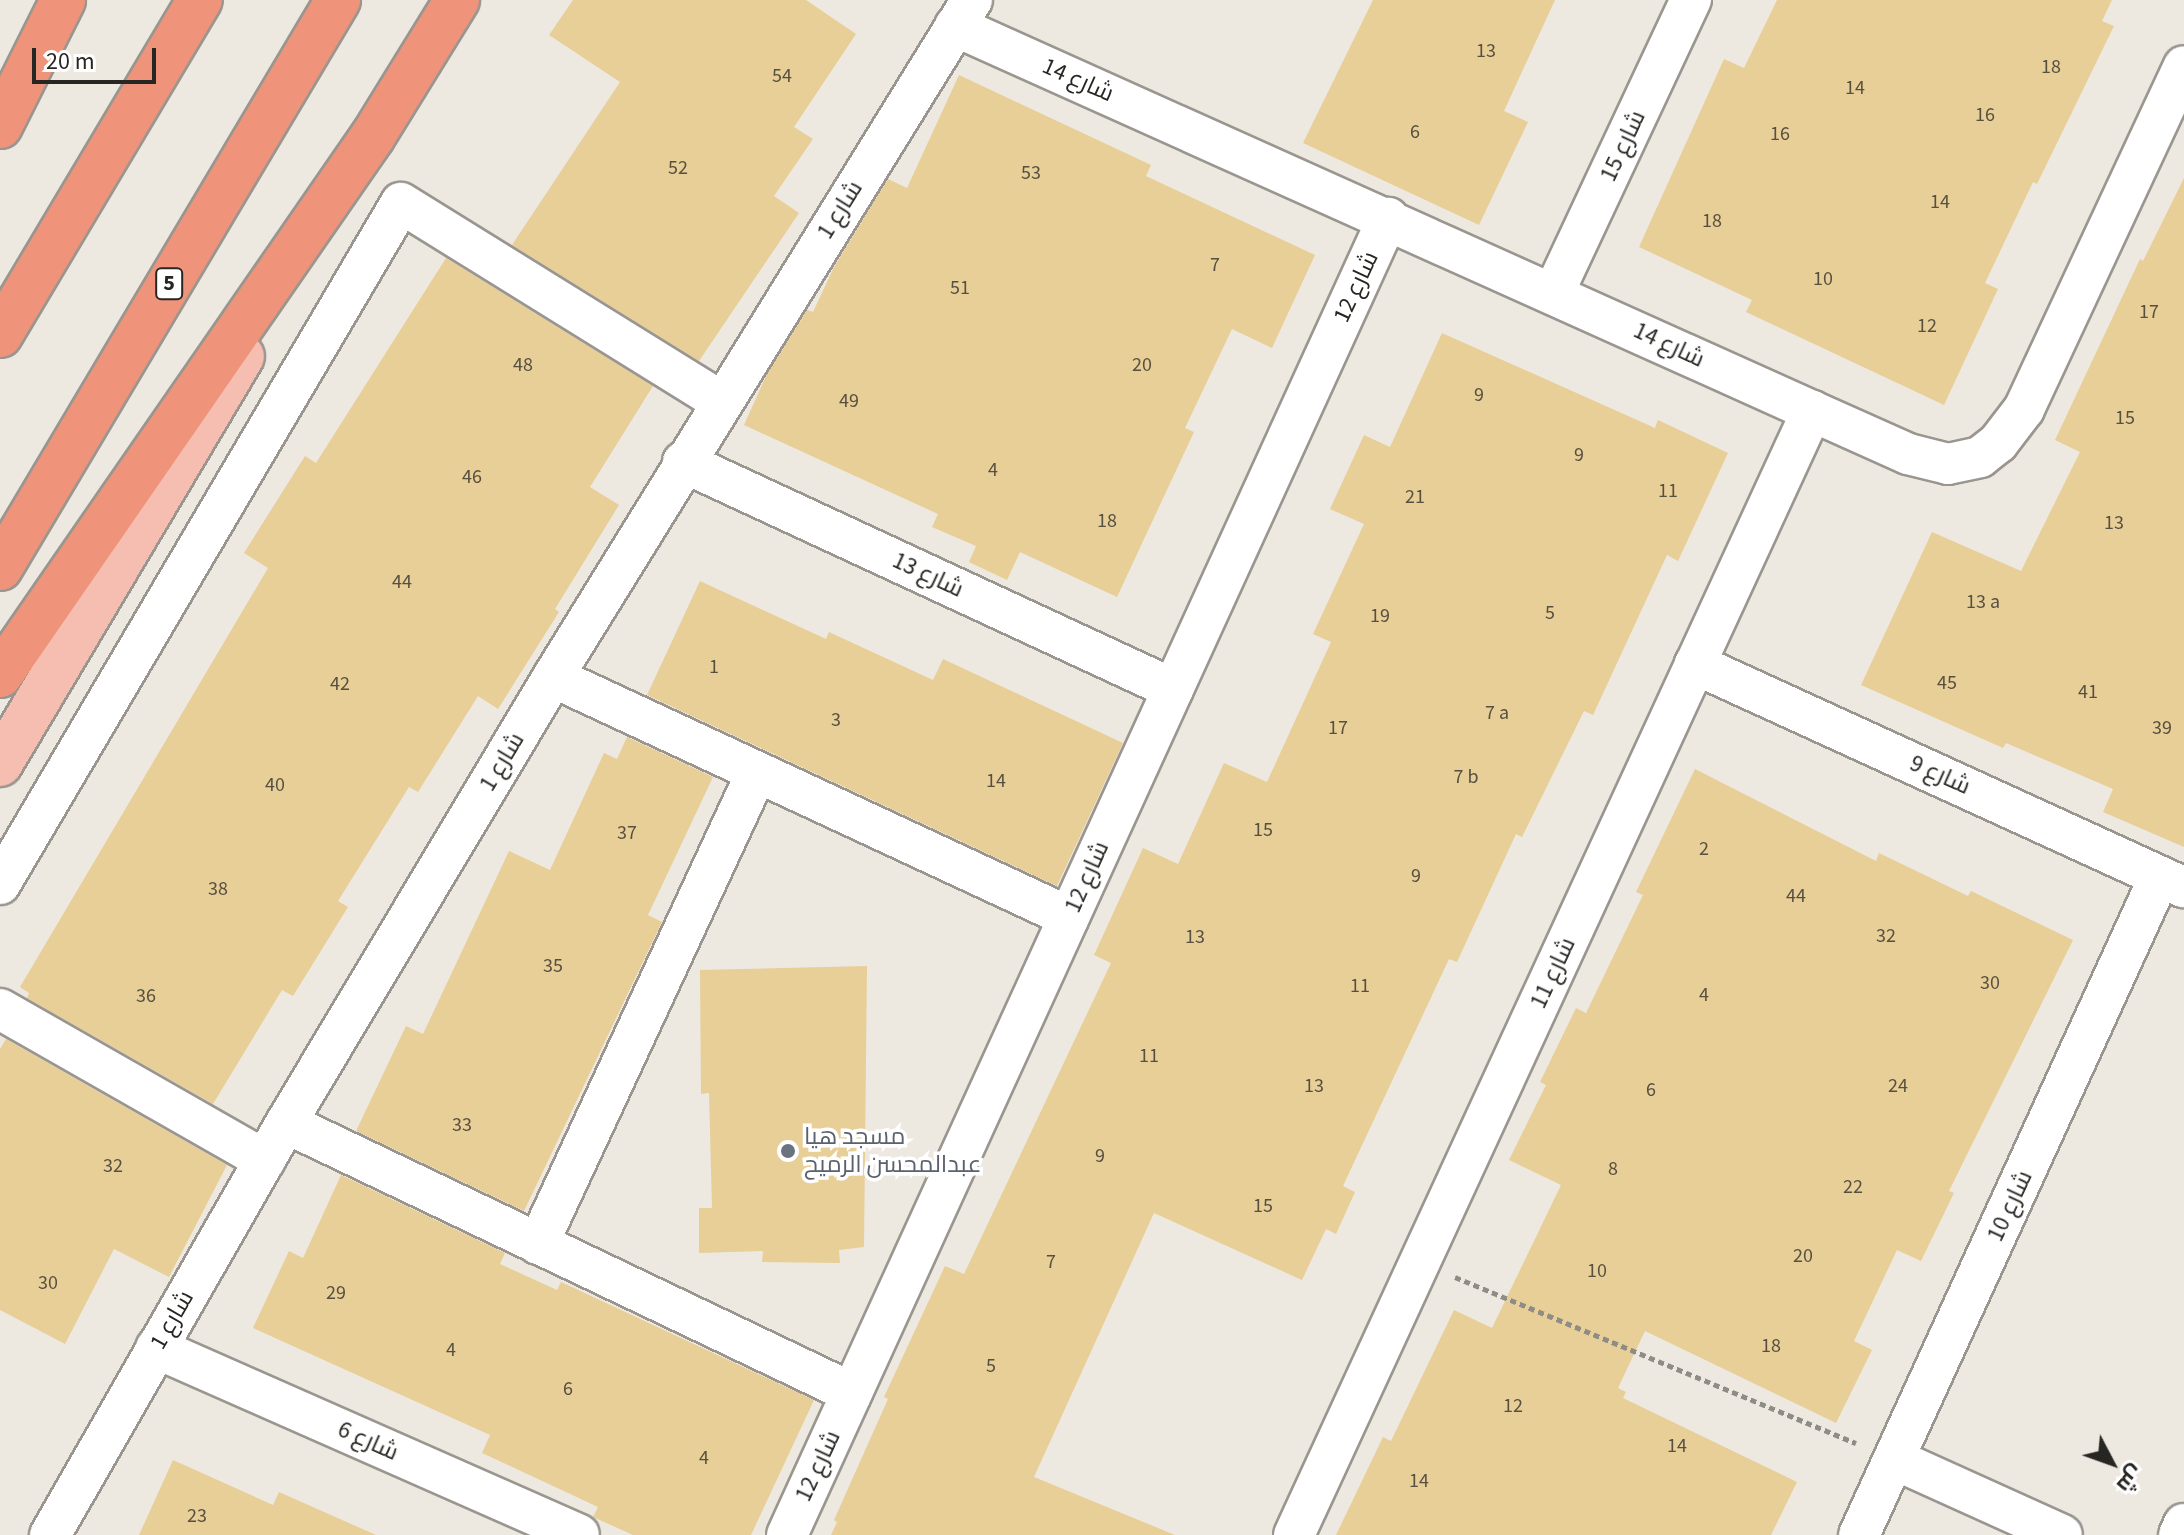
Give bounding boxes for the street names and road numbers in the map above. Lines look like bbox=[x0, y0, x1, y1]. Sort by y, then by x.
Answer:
street label: شارع 14 bbox=[1038, 52, 1118, 108]
street label: شارع 15 bbox=[1594, 106, 1652, 186]
street label: شارع 1 bbox=[811, 176, 869, 244]
street label: شارع 12 bbox=[1327, 247, 1385, 327]
road number: 5 bbox=[155, 266, 183, 302]
street label: شارع 14 bbox=[1629, 316, 1709, 374]
street label: شارع 13 bbox=[888, 546, 968, 604]
street label: شارع 1 bbox=[473, 727, 531, 797]
street label: شارع 9 bbox=[1905, 749, 1975, 801]
street label: شارع 12 bbox=[1059, 837, 1115, 917]
street label: شارع 11 bbox=[1524, 933, 1582, 1013]
street label: شارع 10 bbox=[1981, 1166, 2039, 1246]
street label: شارع 1 bbox=[144, 1285, 200, 1355]
street label: شارع 6 bbox=[333, 1415, 403, 1467]
street label: شارع 12 bbox=[789, 1426, 847, 1506]

